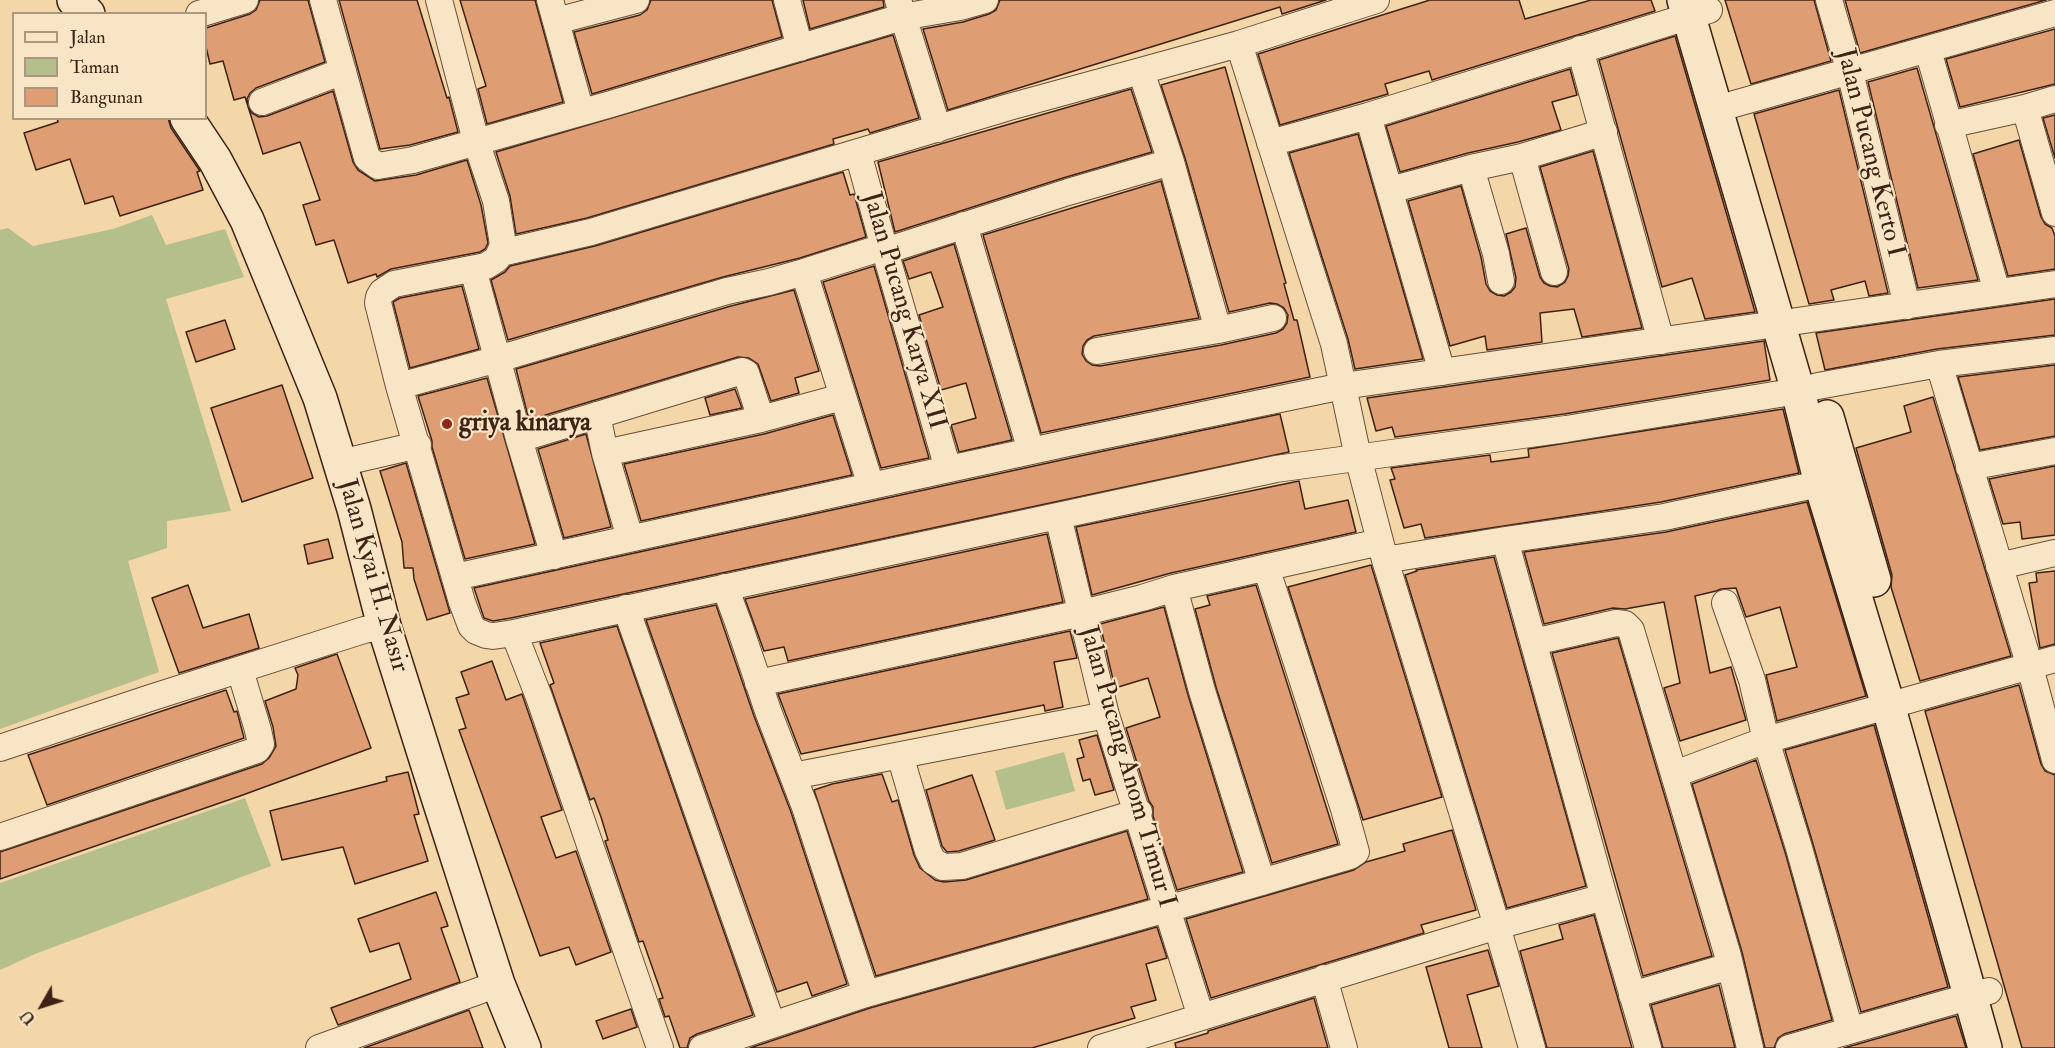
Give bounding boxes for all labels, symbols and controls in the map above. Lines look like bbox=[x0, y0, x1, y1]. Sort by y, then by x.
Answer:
legend bbox=[12, 12, 207, 120]
text: Jalan bbox=[70, 26, 106, 49]
street label: Jalan Pucang Kerto I bbox=[1828, 46, 1910, 260]
text: Taman bbox=[70, 56, 119, 79]
text: Bangunan bbox=[70, 86, 143, 109]
street label: Jalan Pucang Karya XII bbox=[854, 189, 952, 433]
place label: griya kinarya bbox=[459, 408, 591, 440]
marker: griya kinarya bbox=[440, 417, 454, 431]
street label: Jalan Kyai H. Nasir bbox=[330, 476, 414, 676]
street label: Jalan Pucang Anom Timur I bbox=[1071, 623, 1181, 911]
north arrow bbox=[12, 976, 72, 1036]
text: U bbox=[16, 1006, 40, 1029]

